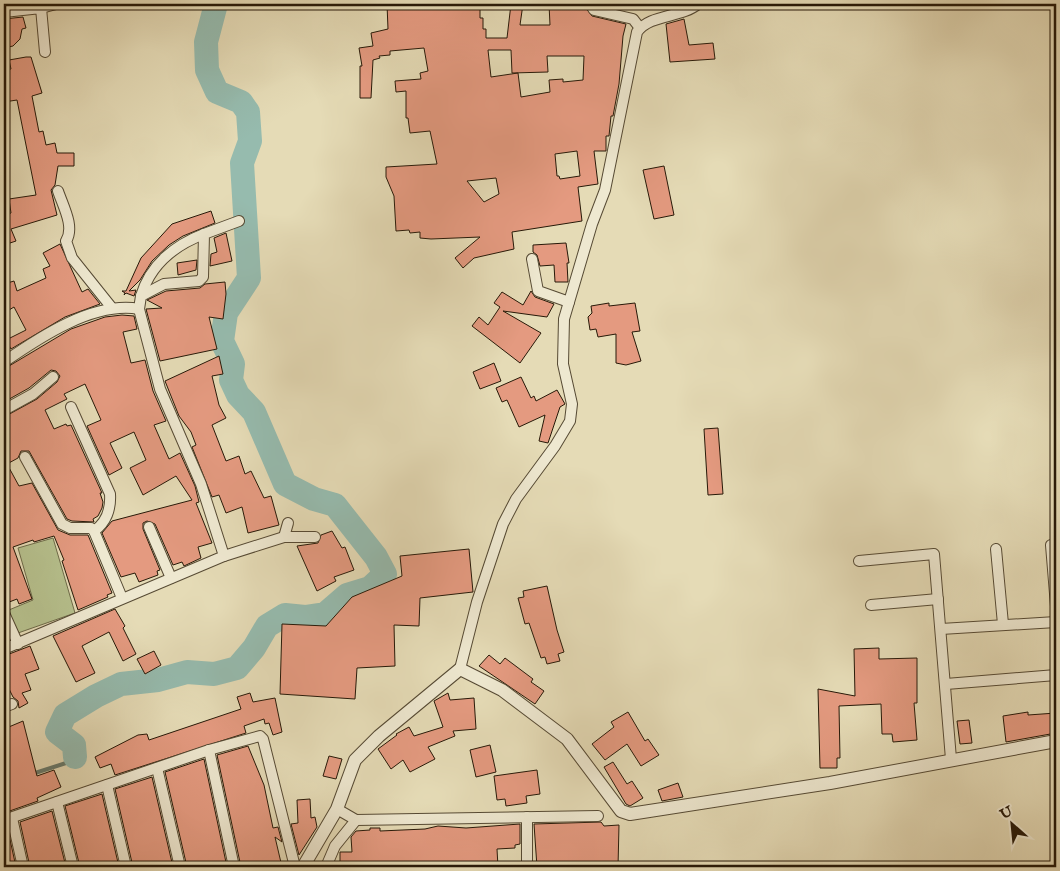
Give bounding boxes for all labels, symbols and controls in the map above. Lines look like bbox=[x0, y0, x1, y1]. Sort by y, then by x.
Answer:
north arrow bbox=[988, 798, 1038, 848]
text: U bbox=[996, 802, 1017, 824]

